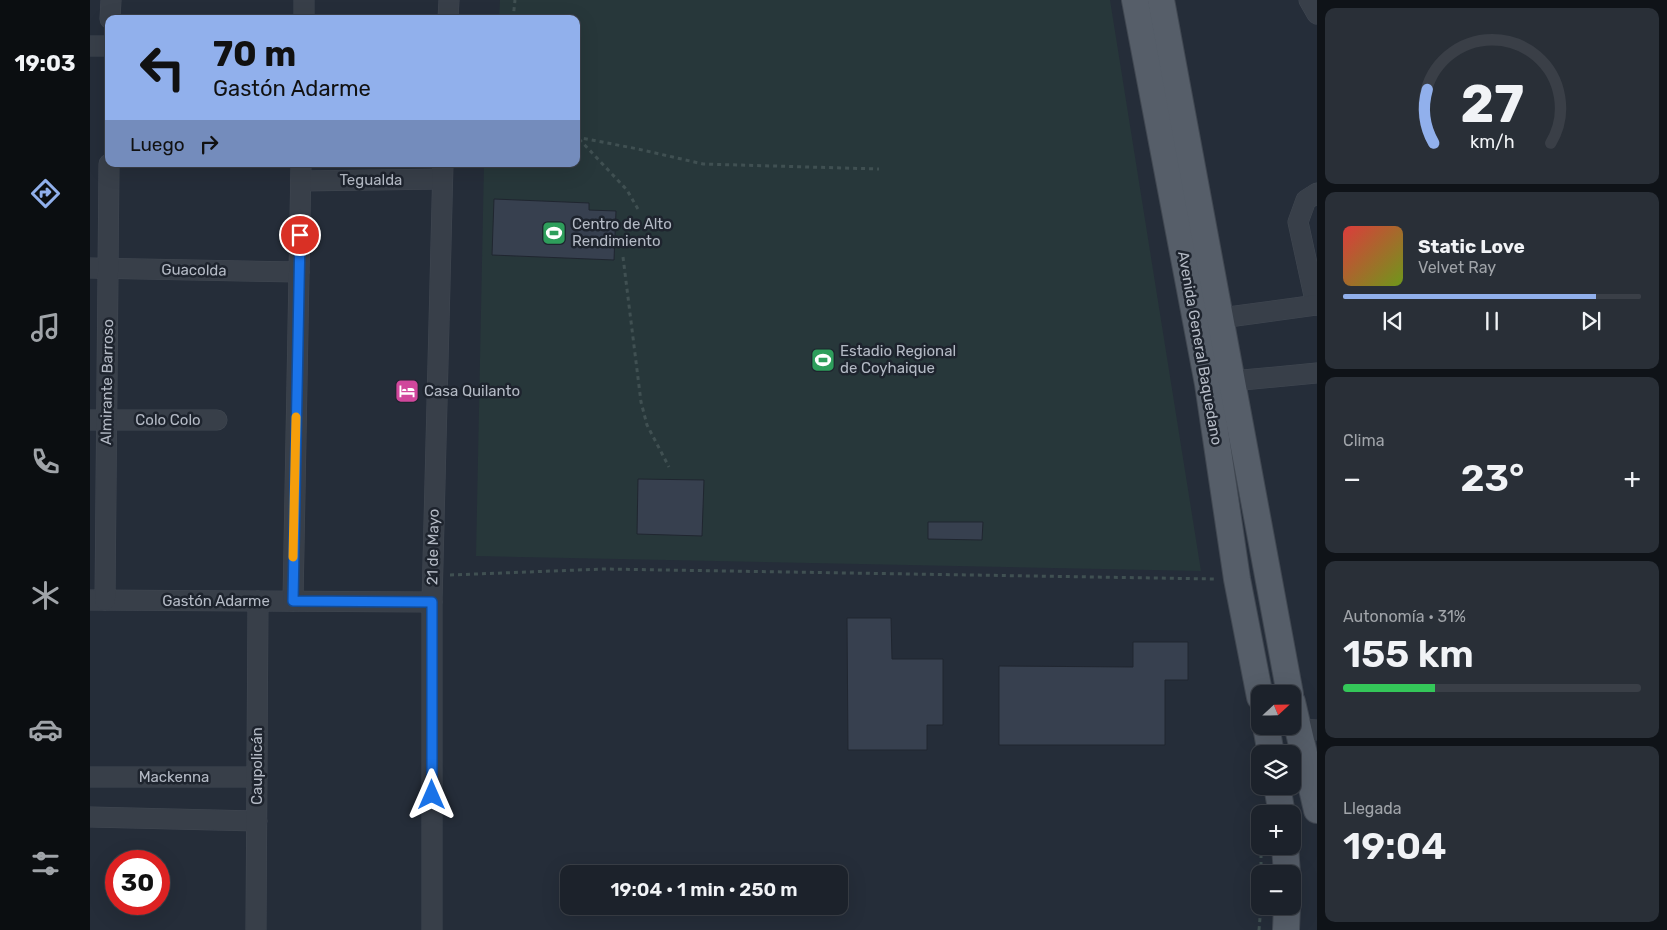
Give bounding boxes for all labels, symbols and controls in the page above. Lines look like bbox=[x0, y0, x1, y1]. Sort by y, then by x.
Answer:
text: 70 m bbox=[213, 33, 296, 75]
icon: left bbox=[130, 35, 195, 100]
text: 19:03 bbox=[15, 50, 75, 77]
text: 27 bbox=[1460, 73, 1524, 135]
text: Gastón Adarme bbox=[213, 75, 371, 102]
icon: right bbox=[195, 130, 223, 158]
text: km/h bbox=[1470, 131, 1514, 152]
text: Luego bbox=[130, 133, 185, 156]
street label: Tegualda bbox=[340, 171, 402, 189]
icon: directions bbox=[28, 176, 63, 211]
pin bbox=[279, 214, 321, 256]
place label: Centro de Alto Rendimiento bbox=[572, 215, 672, 250]
sports icon: Centro de Alto Rendimiento bbox=[541, 220, 567, 246]
icon: arrive bbox=[286, 221, 314, 249]
text: Static Love bbox=[1418, 235, 1525, 258]
street label: Avenida General Baquedano bbox=[1174, 250, 1226, 446]
text: Velvet Ray bbox=[1418, 258, 1496, 277]
street label: Guacolda bbox=[161, 260, 227, 280]
icon: previous bbox=[1379, 307, 1407, 335]
icon: pause bbox=[1478, 307, 1506, 335]
icon: next bbox=[1577, 307, 1605, 335]
icon: music bbox=[28, 310, 63, 345]
street label: Almirante Barroso bbox=[97, 319, 117, 445]
place label: Estadio Regional de Coyhaique bbox=[840, 342, 956, 377]
sports icon: Estadio Regional de Coyhaique bbox=[810, 347, 836, 373]
hotel icon: Casa Quilanto bbox=[394, 378, 420, 404]
place label: Casa Quilanto bbox=[424, 382, 520, 400]
street label: Colo Colo bbox=[135, 411, 201, 429]
text: Clima bbox=[1343, 431, 1384, 450]
icon: phone bbox=[28, 444, 63, 479]
text: 23° bbox=[1460, 455, 1524, 501]
text: − bbox=[1343, 462, 1361, 495]
text: + bbox=[1624, 462, 1641, 495]
street label: 21 de Mayo bbox=[423, 509, 443, 585]
icon: climate bbox=[28, 578, 63, 613]
street label: Gastón Adarme bbox=[162, 592, 270, 610]
text: Autonomía · 31% bbox=[1343, 607, 1466, 626]
text: 155 km bbox=[1343, 631, 1474, 677]
north arrow bbox=[1251, 685, 1301, 735]
map controls bbox=[1251, 685, 1301, 915]
icon: car bbox=[28, 712, 63, 747]
street label: Caupolicán bbox=[248, 727, 266, 805]
button: layers bbox=[1251, 745, 1301, 795]
street label: Mackenna bbox=[139, 768, 209, 786]
position arrow bbox=[405, 768, 457, 820]
text: Llegada bbox=[1343, 799, 1402, 818]
button: + bbox=[1251, 805, 1301, 855]
text: 19:04 bbox=[1343, 823, 1447, 869]
icon: filters bbox=[28, 846, 63, 881]
speed limit sign: 30 bbox=[105, 850, 170, 915]
button: − bbox=[1251, 865, 1301, 915]
text: 19:04 · 1 min · 250 m bbox=[610, 878, 798, 901]

